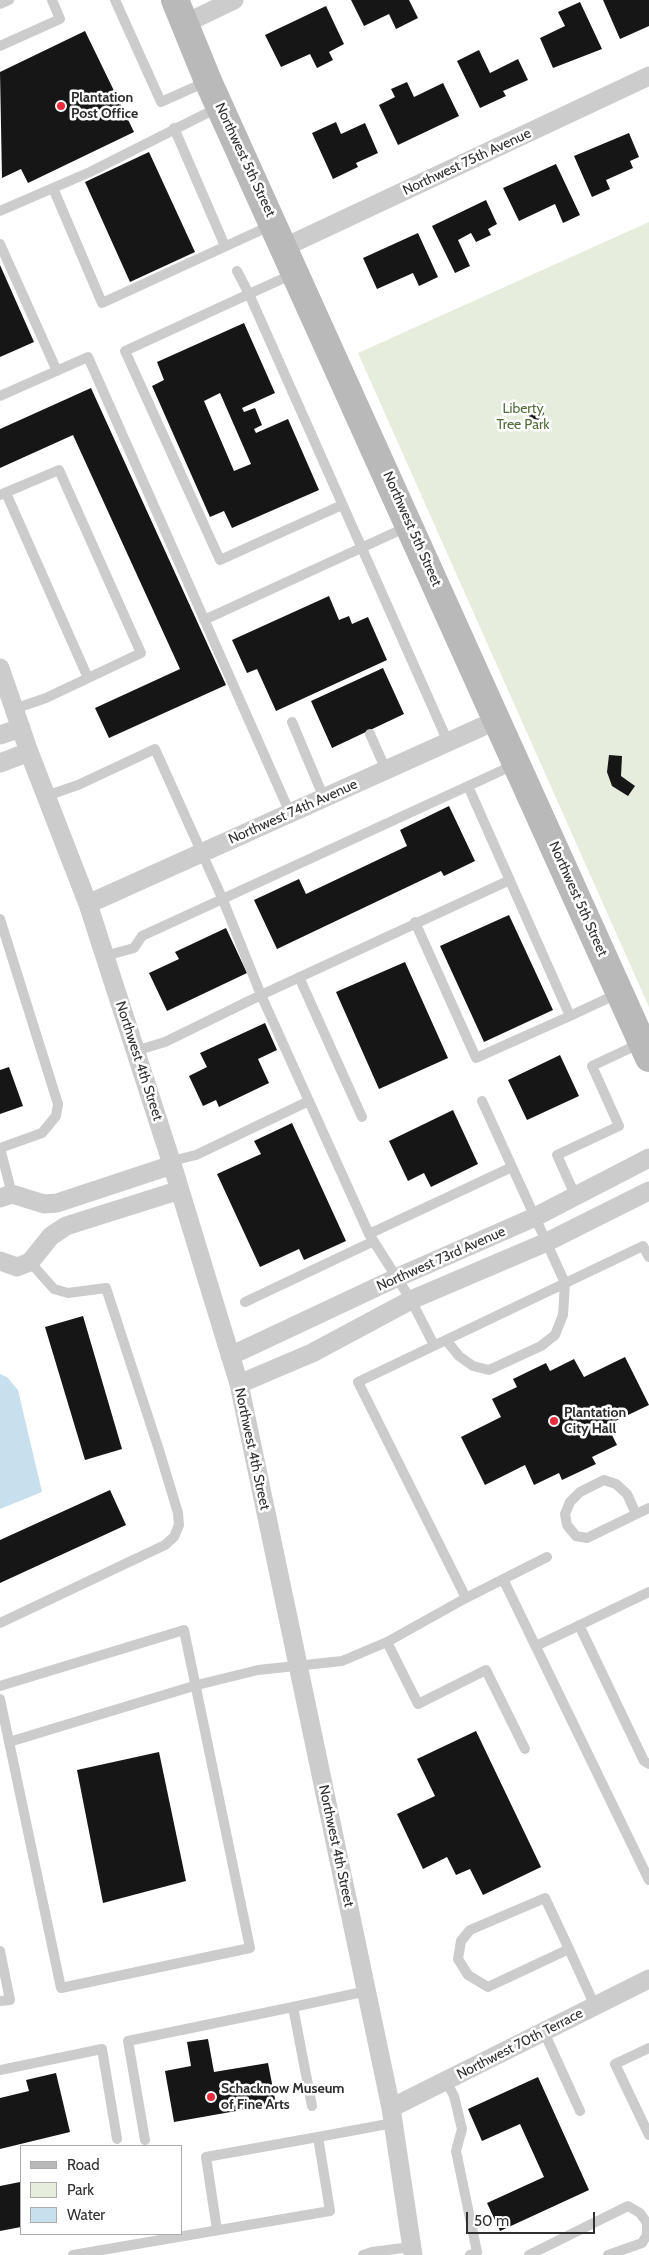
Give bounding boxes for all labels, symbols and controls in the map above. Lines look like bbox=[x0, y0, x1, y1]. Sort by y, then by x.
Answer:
place label: Plantation Post Office bbox=[71, 90, 138, 122]
marker: Plantation Post Office bbox=[55, 100, 67, 112]
street label: Northwest 5th Street bbox=[211, 100, 279, 220]
street label: Northwest 75th Avenue bbox=[400, 125, 534, 199]
park label: Liberty Tree Park bbox=[496, 401, 550, 434]
street label: Northwest 5th Street bbox=[379, 469, 445, 589]
street label: Northwest 74th Avenue bbox=[226, 776, 360, 848]
street label: Northwest 5th Street bbox=[545, 839, 611, 959]
street label: Northwest 4th Street bbox=[112, 999, 166, 1123]
street label: Northwest 73rd Avenue bbox=[374, 1223, 508, 1295]
street label: Northwest 4th Street bbox=[231, 1386, 273, 1512]
place label: Plantation City Hall bbox=[564, 1405, 626, 1438]
marker: Plantation City Hall bbox=[548, 1415, 560, 1427]
street label: Northwest 4th Street bbox=[315, 1783, 357, 1909]
street label: Northwest 70th Terrace bbox=[454, 2005, 586, 2083]
place label: Schacknow Museum of Fine Arts bbox=[221, 2081, 345, 2114]
marker: Schacknow Museum of Fine Arts bbox=[205, 2091, 217, 2103]
legend bbox=[20, 2145, 182, 2235]
text: Road bbox=[67, 2156, 100, 2174]
text: Park bbox=[67, 2181, 94, 2199]
scale bar bbox=[469, 2202, 598, 2234]
text: Water bbox=[67, 2206, 105, 2224]
text: 50 m bbox=[474, 2212, 509, 2230]

